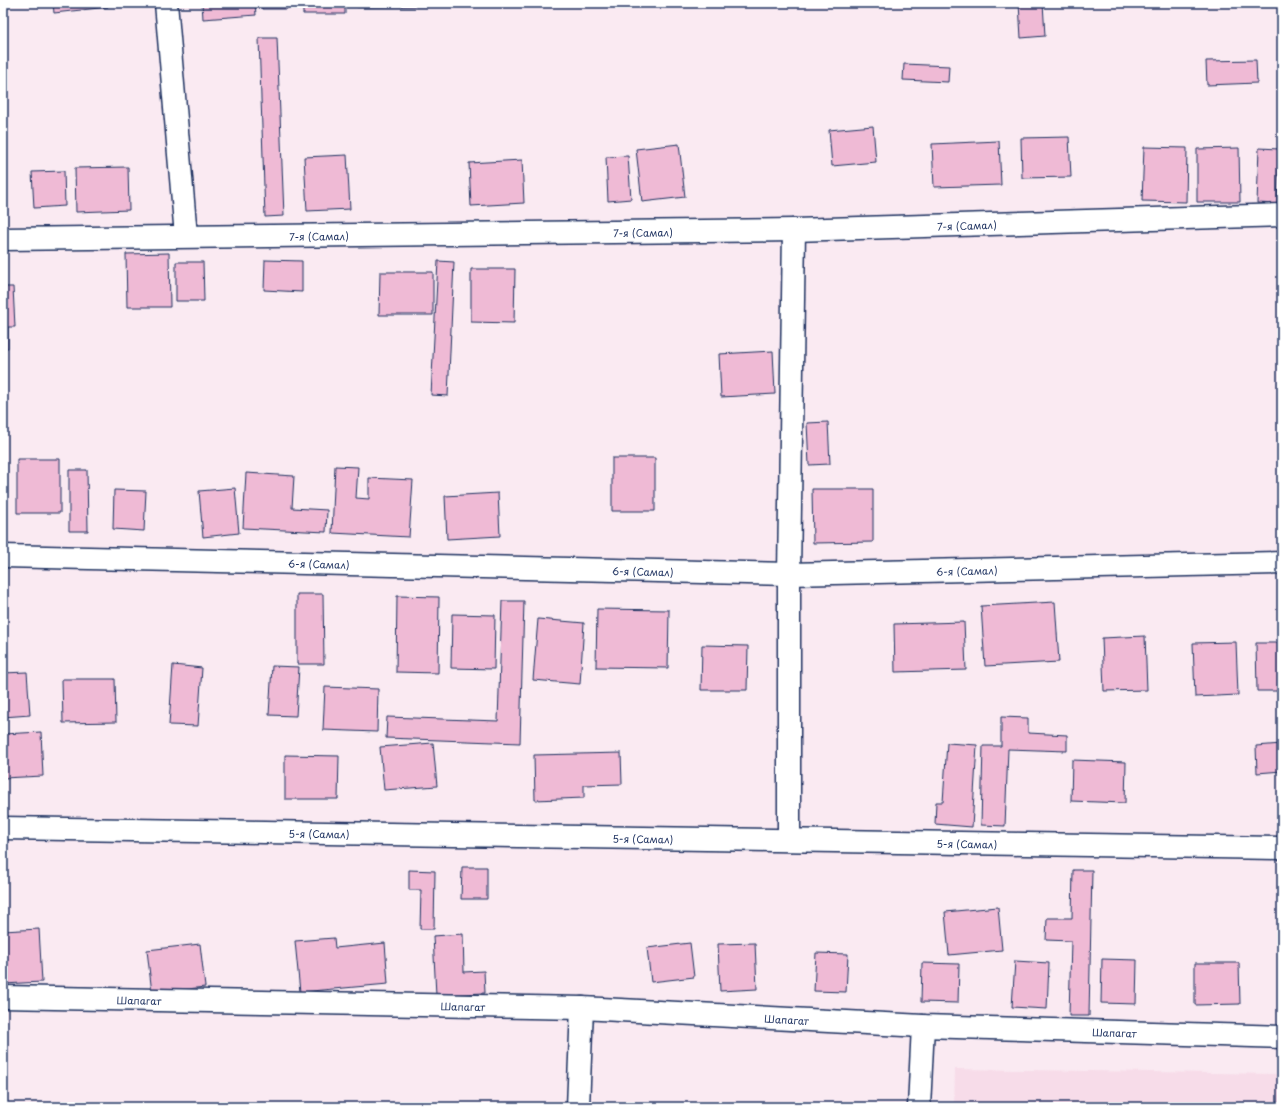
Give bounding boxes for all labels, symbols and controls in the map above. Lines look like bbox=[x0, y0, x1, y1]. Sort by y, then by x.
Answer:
street label: 7-я (Самал) bbox=[937, 216, 997, 233]
street label: 7-я (Самал) bbox=[613, 224, 673, 240]
street label: 7-я (Самал) bbox=[289, 228, 349, 243]
street label: 6-я (Самал) bbox=[288, 555, 350, 571]
street label: 6-я (Самал) bbox=[612, 562, 674, 579]
street label: 6-я (Самал) bbox=[936, 562, 998, 578]
street label: 5-я (Самал) bbox=[288, 825, 350, 841]
street label: 5-я (Самал) bbox=[612, 830, 674, 846]
street label: 5-я (Самал) bbox=[936, 835, 998, 851]
street label: Шапагат bbox=[117, 992, 162, 1008]
street label: Шапагат bbox=[441, 998, 486, 1014]
street label: Шапагат bbox=[764, 1010, 810, 1028]
street label: Шапагат bbox=[1092, 1024, 1138, 1040]

